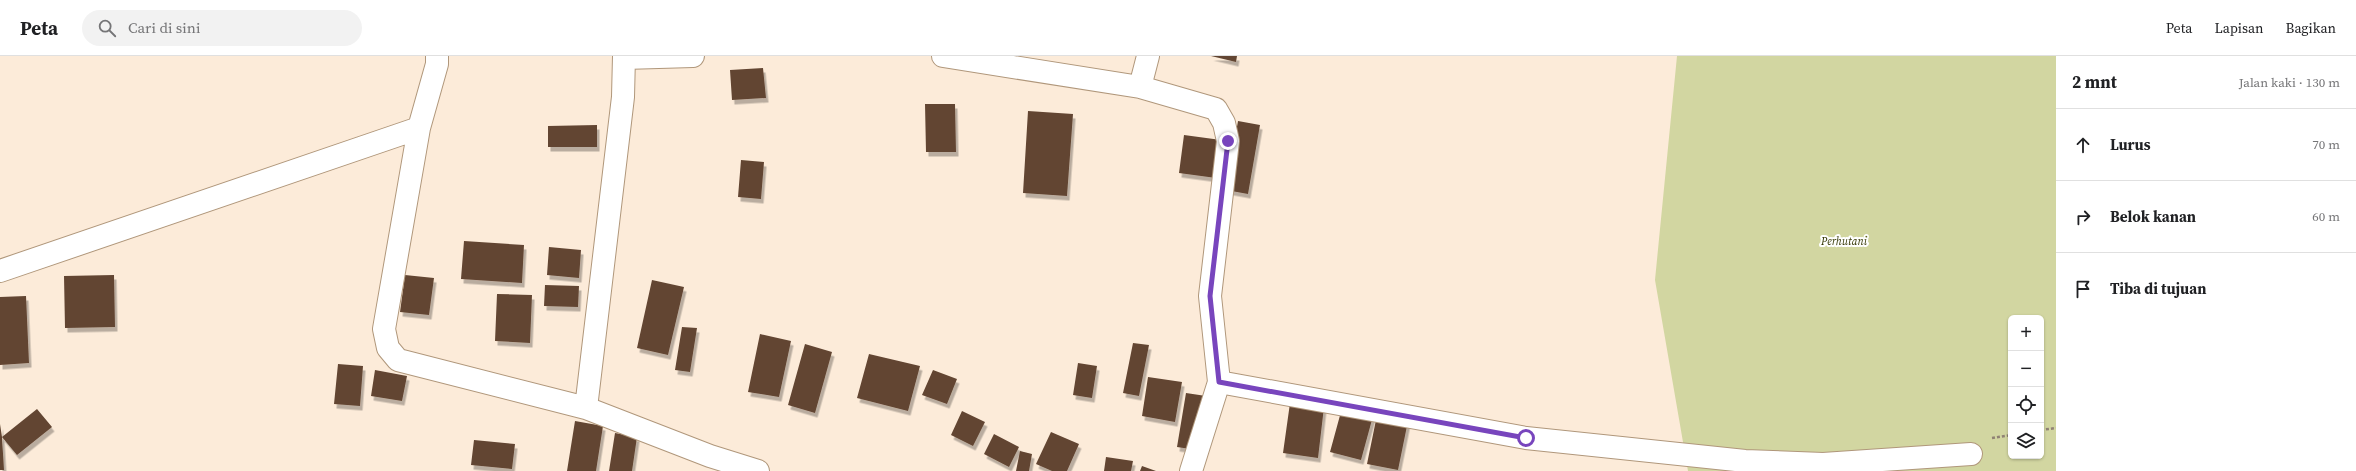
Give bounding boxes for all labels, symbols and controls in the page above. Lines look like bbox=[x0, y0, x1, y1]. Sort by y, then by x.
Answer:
search box bbox=[82, 10, 362, 46]
text: Peta bbox=[20, 15, 58, 41]
icon: search bbox=[96, 17, 118, 39]
text: Cari di sini bbox=[128, 17, 200, 38]
text: Peta bbox=[2166, 18, 2192, 38]
text: Lapisan bbox=[2214, 18, 2264, 38]
text: Bagikan bbox=[2286, 18, 2336, 38]
text: 2 mnt bbox=[2072, 70, 2117, 94]
text: Jalan kaki · 130 m bbox=[2239, 74, 2340, 91]
route end bbox=[1219, 132, 1237, 150]
icon: ahead bbox=[2072, 134, 2094, 156]
text: Lurus bbox=[2110, 134, 2151, 155]
text: 70 m bbox=[2312, 136, 2340, 153]
icon: right bbox=[2072, 206, 2094, 228]
text: Belok kanan bbox=[2110, 206, 2196, 227]
text: 60 m bbox=[2312, 208, 2340, 225]
park label: Perhutani bbox=[1820, 234, 1868, 249]
icon: arrive bbox=[2072, 278, 2094, 300]
text: Tiba di tujuan bbox=[2110, 278, 2206, 299]
map controls bbox=[2008, 315, 2044, 459]
button: + bbox=[2008, 315, 2044, 351]
button: − bbox=[2008, 351, 2044, 387]
button: locate bbox=[2008, 387, 2044, 423]
button: layers bbox=[2008, 423, 2044, 459]
route start bbox=[1517, 429, 1535, 447]

